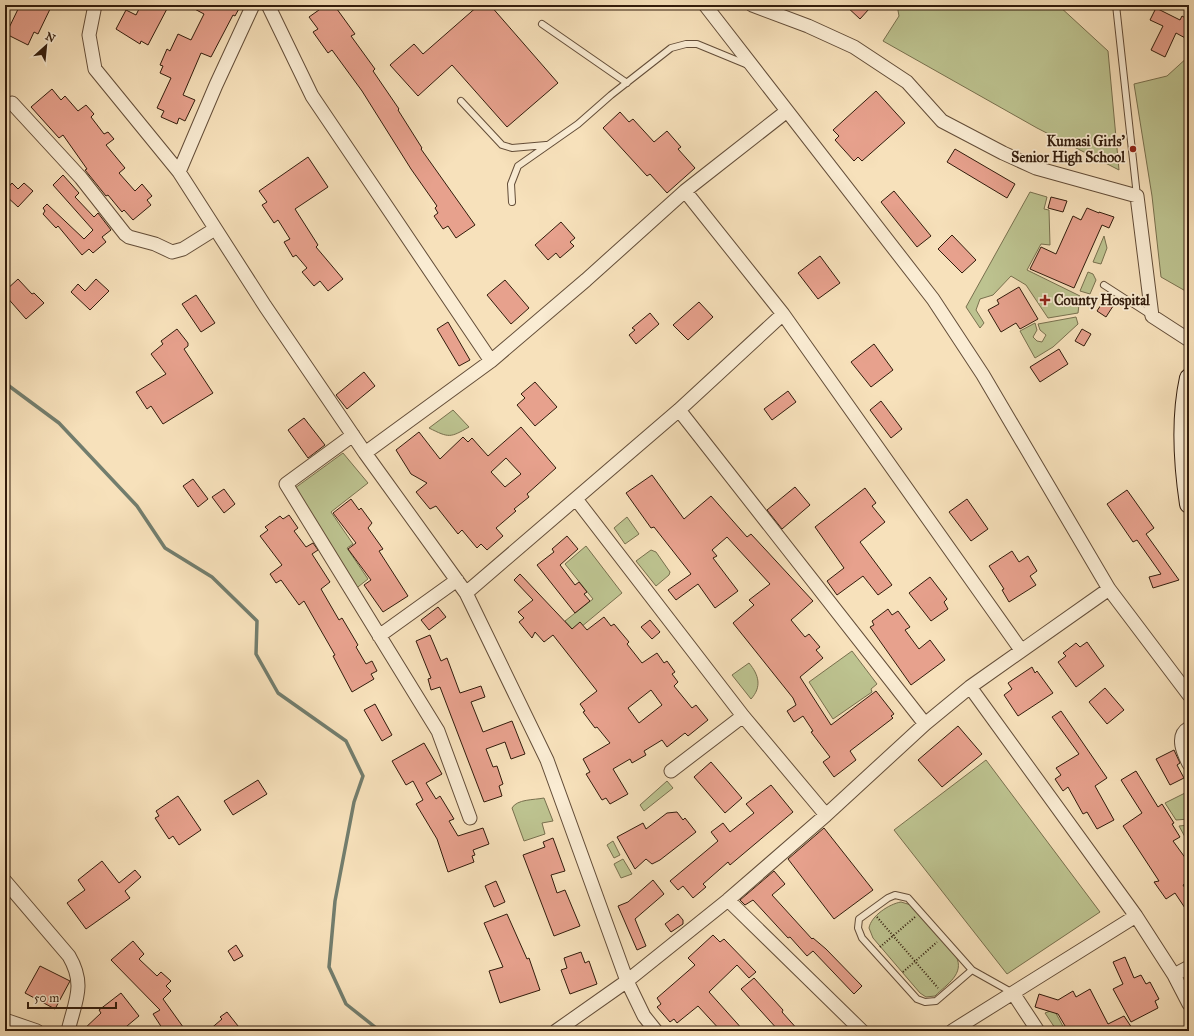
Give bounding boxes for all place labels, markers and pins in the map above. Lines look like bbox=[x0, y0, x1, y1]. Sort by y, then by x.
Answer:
place label: Kumasi Girls' Senior High School bbox=[1011, 133, 1126, 167]
marker: Kumasi Girls' Senior High School bbox=[1128, 144, 1138, 154]
place label: County Hospital bbox=[1054, 292, 1151, 310]
marker: County Hospital bbox=[1039, 294, 1051, 306]

